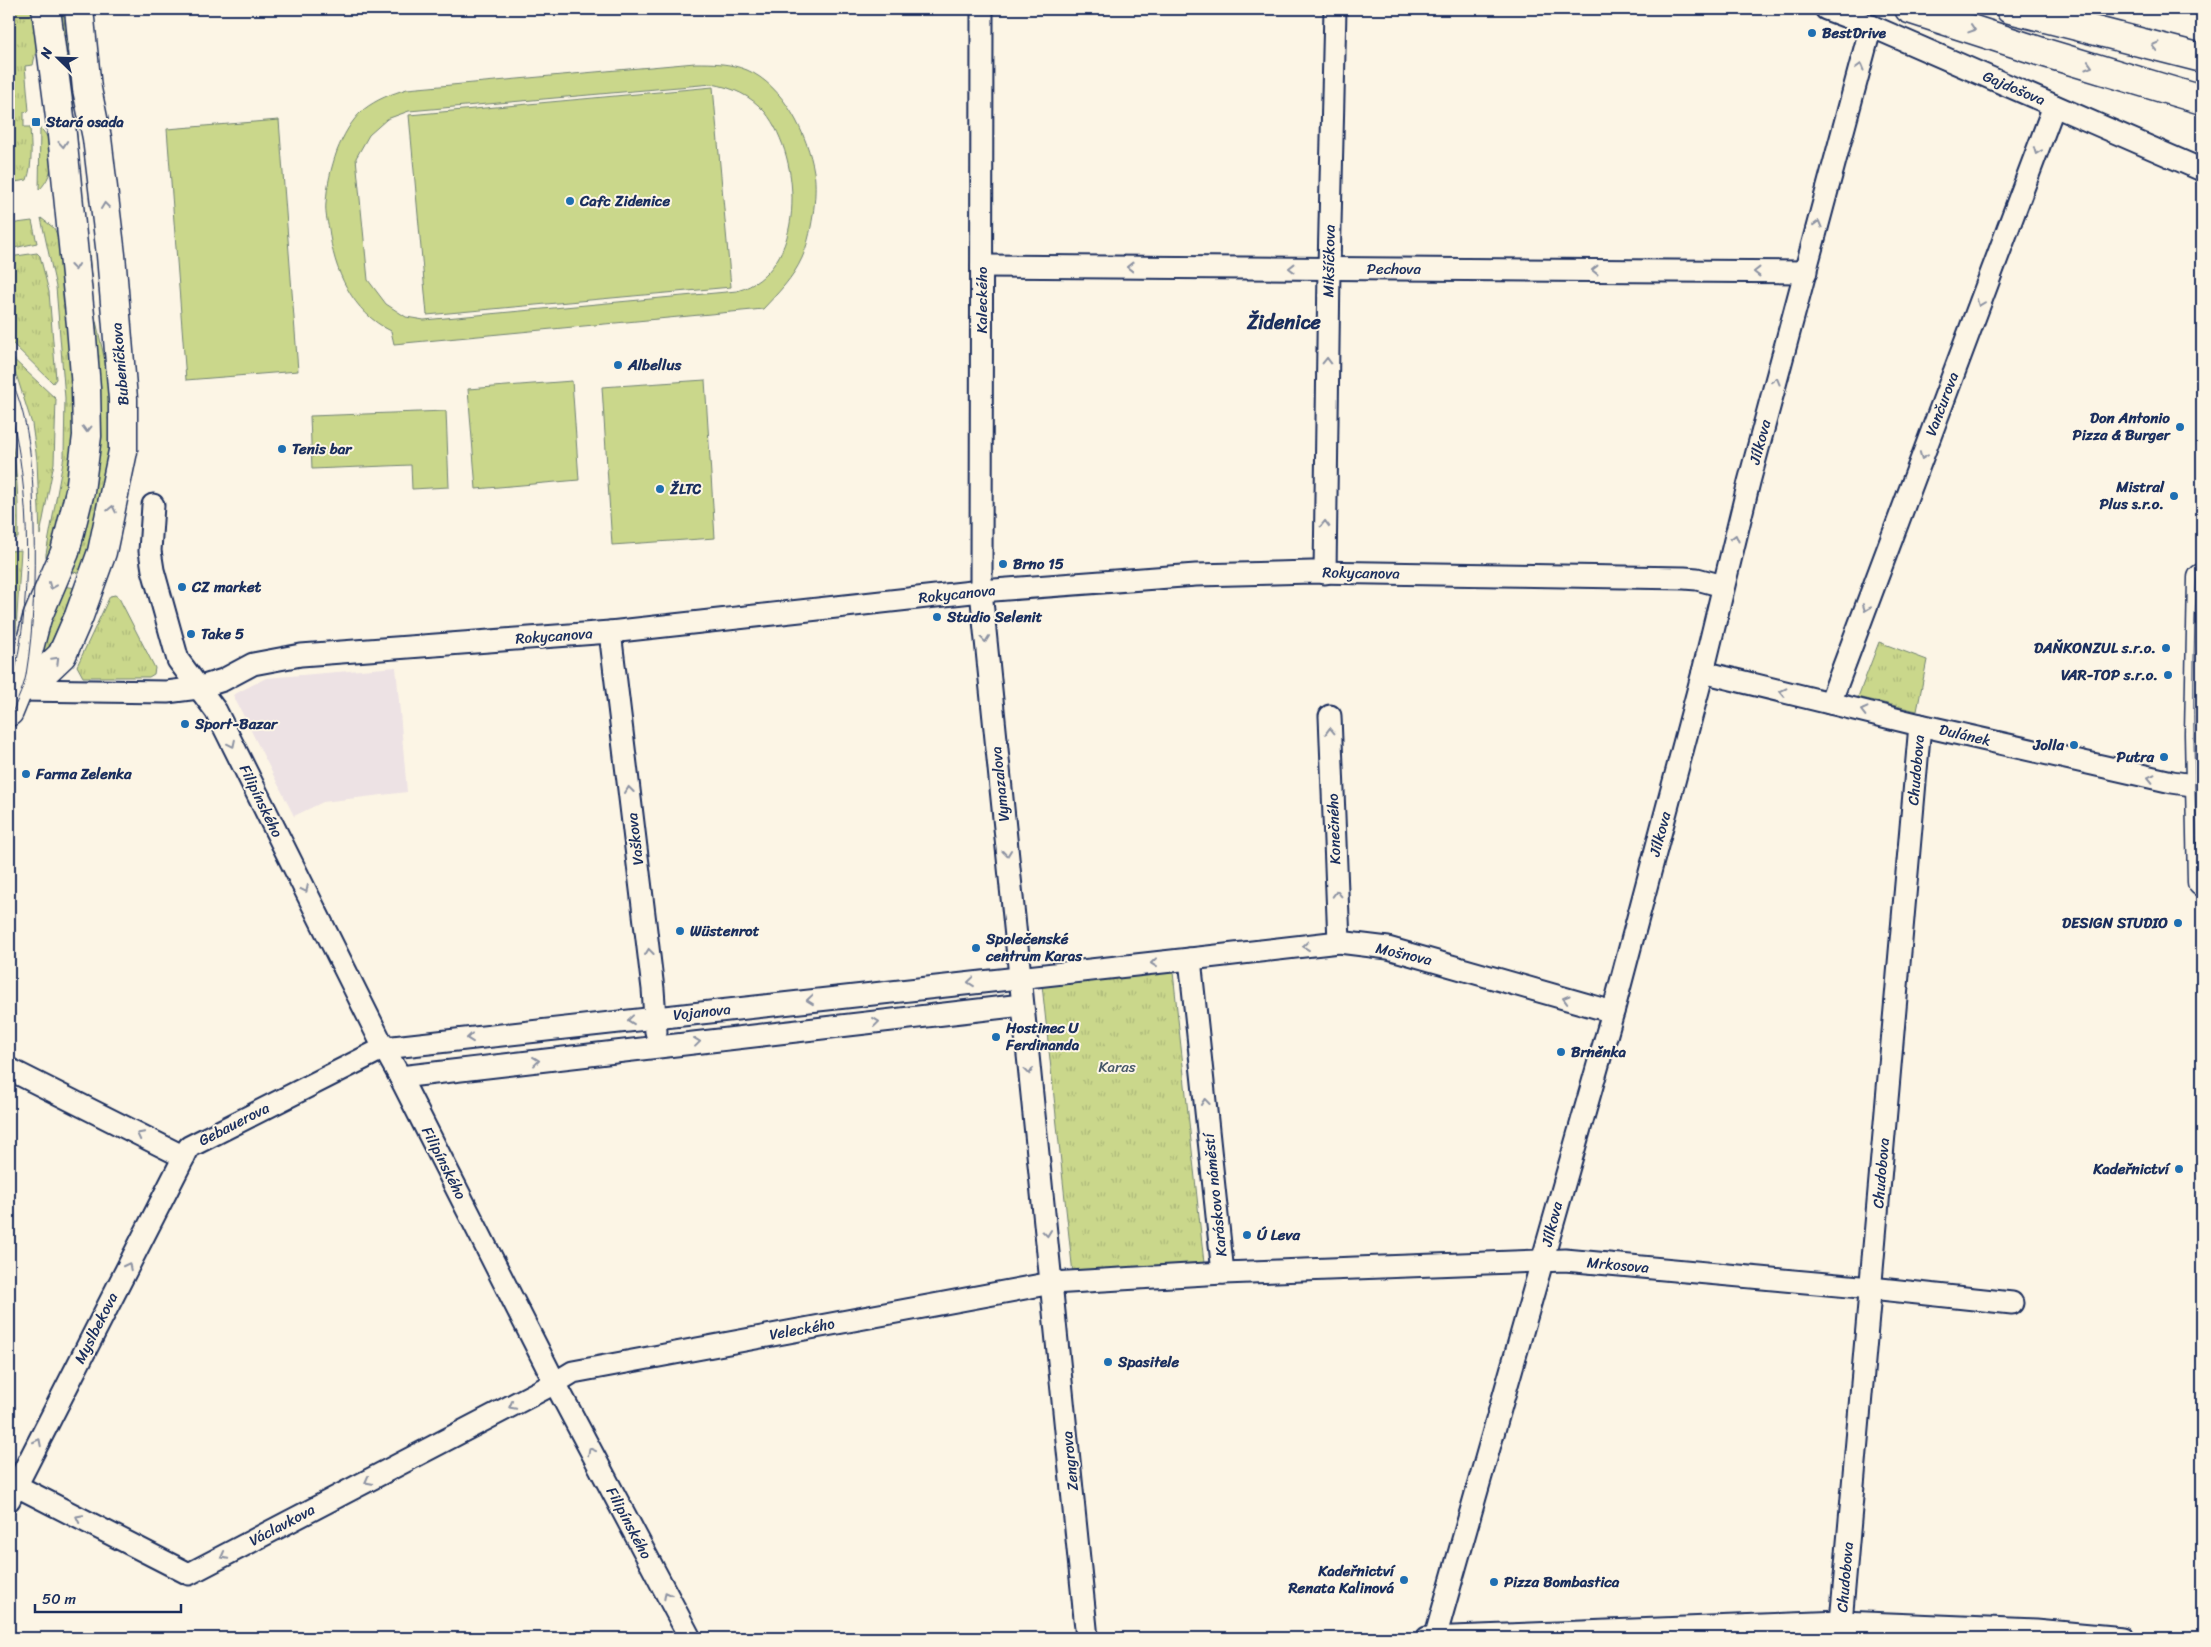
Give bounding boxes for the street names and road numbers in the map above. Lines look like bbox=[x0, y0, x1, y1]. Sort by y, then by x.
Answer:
street label: Gajdošova bbox=[1978, 63, 2050, 113]
street label: Mikšíčkova bbox=[1315, 224, 1343, 298]
street label: Pechova bbox=[1367, 256, 1422, 282]
street label: Kaleckého bbox=[969, 266, 995, 334]
street label: Bubeníčkova bbox=[103, 321, 137, 407]
street label: Vančurova bbox=[1918, 368, 1966, 440]
street label: Jílkova bbox=[1741, 416, 1779, 468]
street label: Rokycanova bbox=[1322, 559, 1400, 587]
street label: Rokycanova bbox=[917, 577, 997, 611]
street label: Rokycanova bbox=[514, 620, 594, 652]
street label: Dulánek bbox=[1936, 716, 1994, 754]
street label: Chudobova bbox=[1900, 733, 1932, 806]
street label: Vymazalova bbox=[983, 745, 1017, 823]
street label: Filipínského bbox=[232, 760, 290, 843]
street label: Konečného bbox=[1320, 792, 1348, 865]
street label: Jílkova bbox=[1641, 808, 1679, 860]
street label: Vaškova bbox=[619, 811, 651, 867]
street label: Mošnova bbox=[1373, 935, 1435, 973]
street label: Vojanova bbox=[672, 996, 732, 1028]
street label: Gebauerova bbox=[194, 1095, 275, 1153]
street label: Filipínského bbox=[414, 1122, 474, 1204]
street label: Karáskovo náměstí bbox=[1195, 1130, 1234, 1258]
street label: Chudobova bbox=[1865, 1136, 1897, 1209]
street label: Jílkova bbox=[1534, 1198, 1570, 1250]
street label: Mrkosova bbox=[1586, 1249, 1651, 1281]
street label: Myslbekova bbox=[67, 1287, 125, 1368]
street label: Veleckého bbox=[767, 1310, 837, 1348]
street label: Zengrova bbox=[1054, 1429, 1086, 1492]
street label: Filipínského bbox=[599, 1482, 659, 1564]
street label: Václavkova bbox=[244, 1496, 320, 1553]
street label: Chudobova bbox=[1829, 1540, 1861, 1613]

